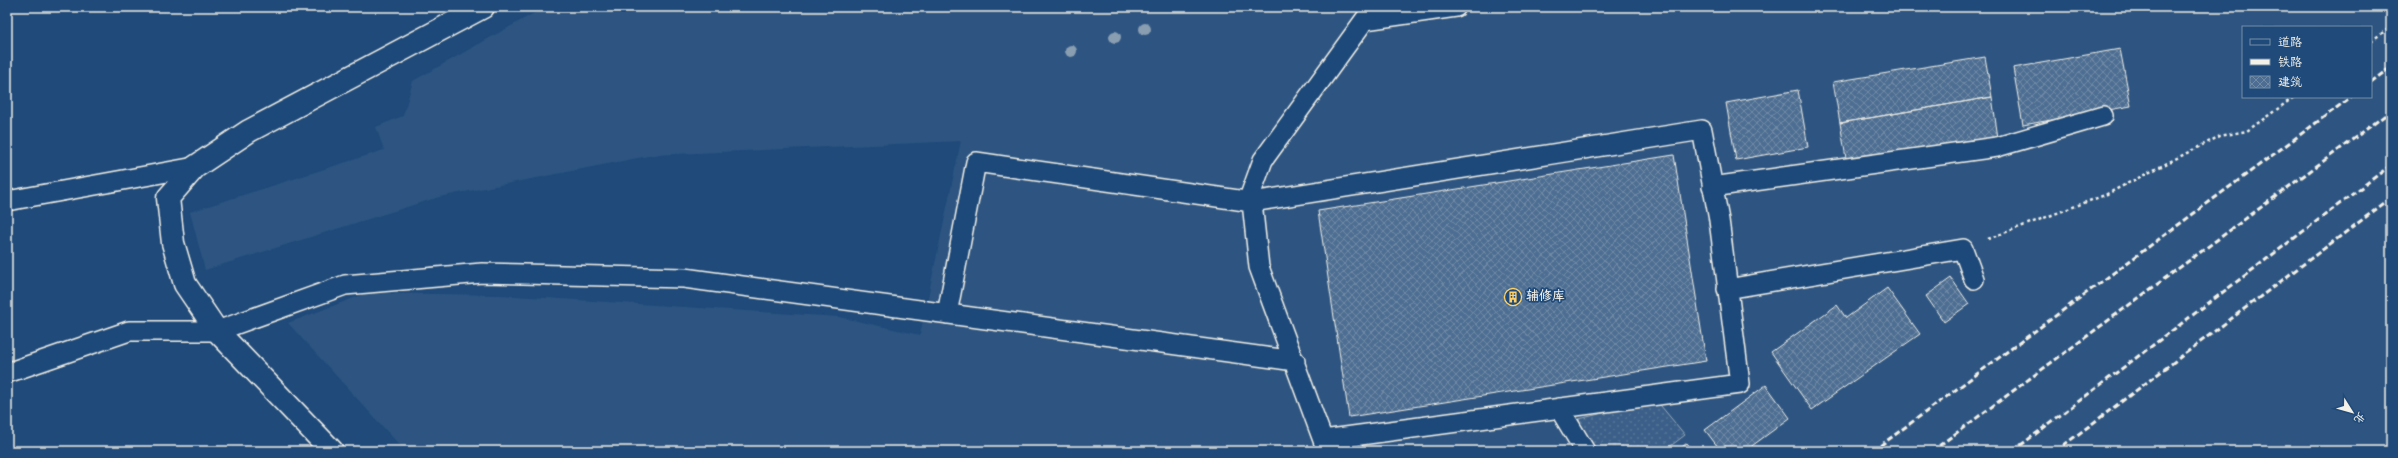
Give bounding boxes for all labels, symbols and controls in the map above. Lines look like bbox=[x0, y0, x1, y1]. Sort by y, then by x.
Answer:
legend bbox=[2242, 26, 2372, 98]
text: 道路 bbox=[2278, 35, 2302, 52]
text: 铁路 bbox=[2278, 55, 2302, 72]
text: 建筑 bbox=[2278, 75, 2302, 92]
building icon: 辅修库 bbox=[1503, 287, 1523, 307]
place label: 辅修库 bbox=[1526, 288, 1565, 307]
north arrow bbox=[2332, 392, 2372, 432]
text: 北 bbox=[2349, 408, 2368, 426]

